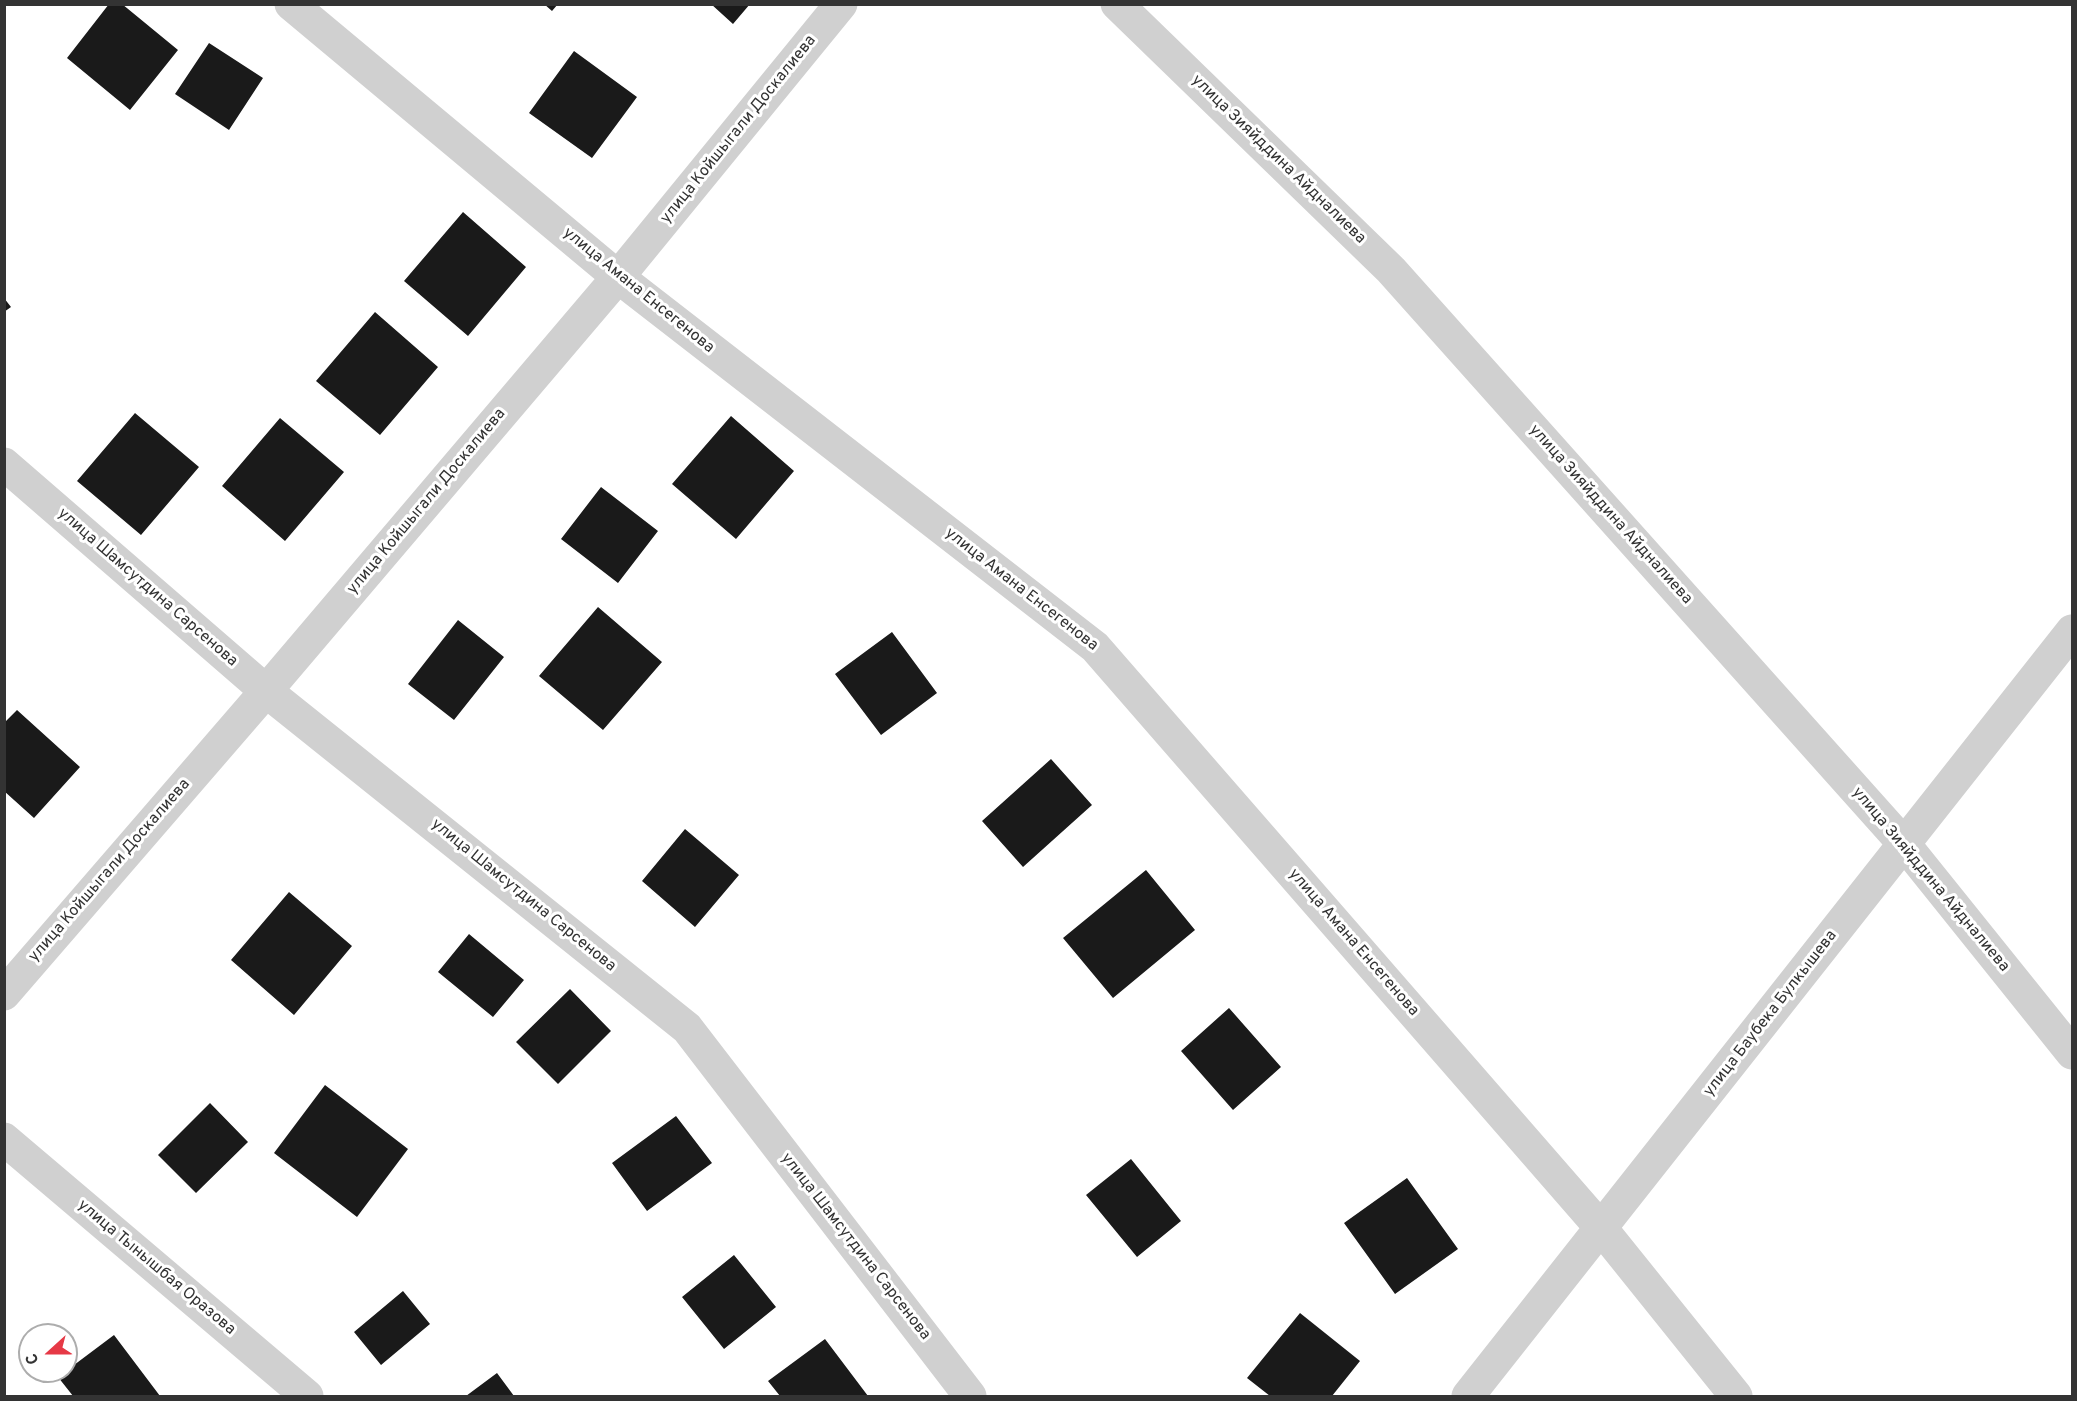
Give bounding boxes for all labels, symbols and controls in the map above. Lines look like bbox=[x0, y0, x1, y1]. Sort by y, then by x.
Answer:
street label: улица Койшыгали Доскалиева bbox=[657, 32, 821, 228]
street label: улица Зияйддина Айдналиева bbox=[1187, 71, 1369, 249]
street label: улица Амана Енсегенова bbox=[558, 224, 718, 358]
street label: улица Койшыгали Доскалиева bbox=[344, 405, 510, 599]
street label: улица Зияйддина Айдналиева bbox=[1524, 421, 1696, 609]
street label: улица Шамсутдина Сарсенова bbox=[53, 505, 241, 671]
street label: улица Амана Енсегенова bbox=[941, 524, 1101, 656]
street label: улица Койшыгали Доскалиева bbox=[25, 775, 195, 967]
street label: улица Зияйддина Айдналиева bbox=[1847, 784, 2013, 976]
street label: улица Шамсутдина Сарсенова bbox=[427, 815, 619, 977]
street label: улица Амана Енсегенова bbox=[1284, 865, 1422, 1021]
street label: улица Баубека Булкышева bbox=[1700, 927, 1842, 1101]
street label: улица Шамсутдина Сарсенова bbox=[776, 1150, 934, 1344]
street label: улица Тынышбая Оразова bbox=[73, 1196, 239, 1340]
north arrow bbox=[18, 1323, 78, 1383]
text: С bbox=[22, 1350, 44, 1367]

